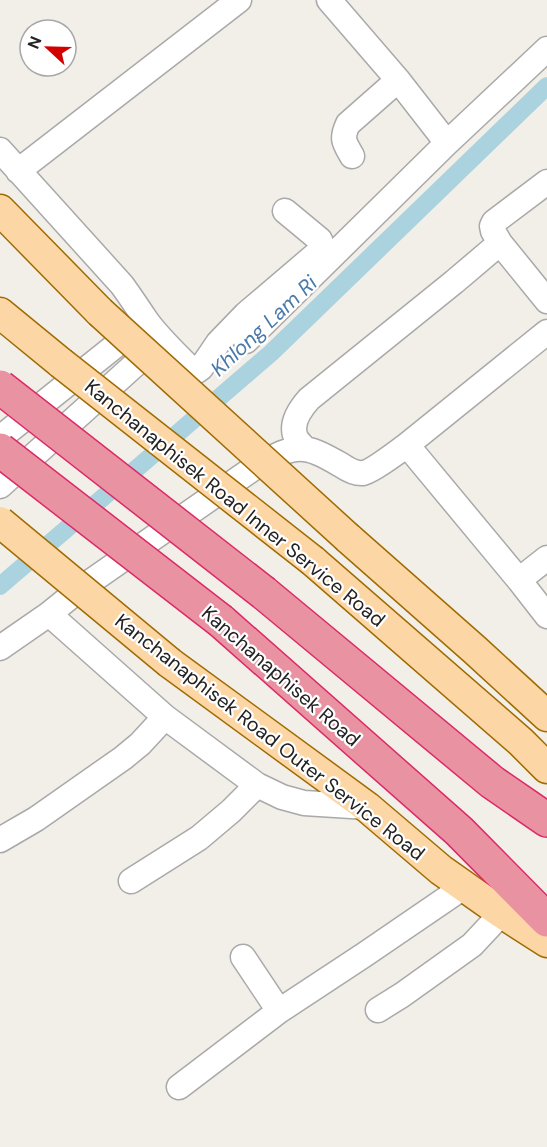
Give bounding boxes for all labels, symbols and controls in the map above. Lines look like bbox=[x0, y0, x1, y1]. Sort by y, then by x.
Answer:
north arrow bbox=[18, 18, 78, 78]
text: N bbox=[23, 33, 46, 52]
water label: Khlong Lam Ri bbox=[205, 269, 324, 383]
street label: Kanchanaphisek Road Inner Service Road bbox=[79, 374, 391, 632]
street label: Kanchanaphisek Road bbox=[196, 600, 366, 752]
street label: Kanchanaphisek Road Outer Service Road bbox=[110, 608, 430, 866]

